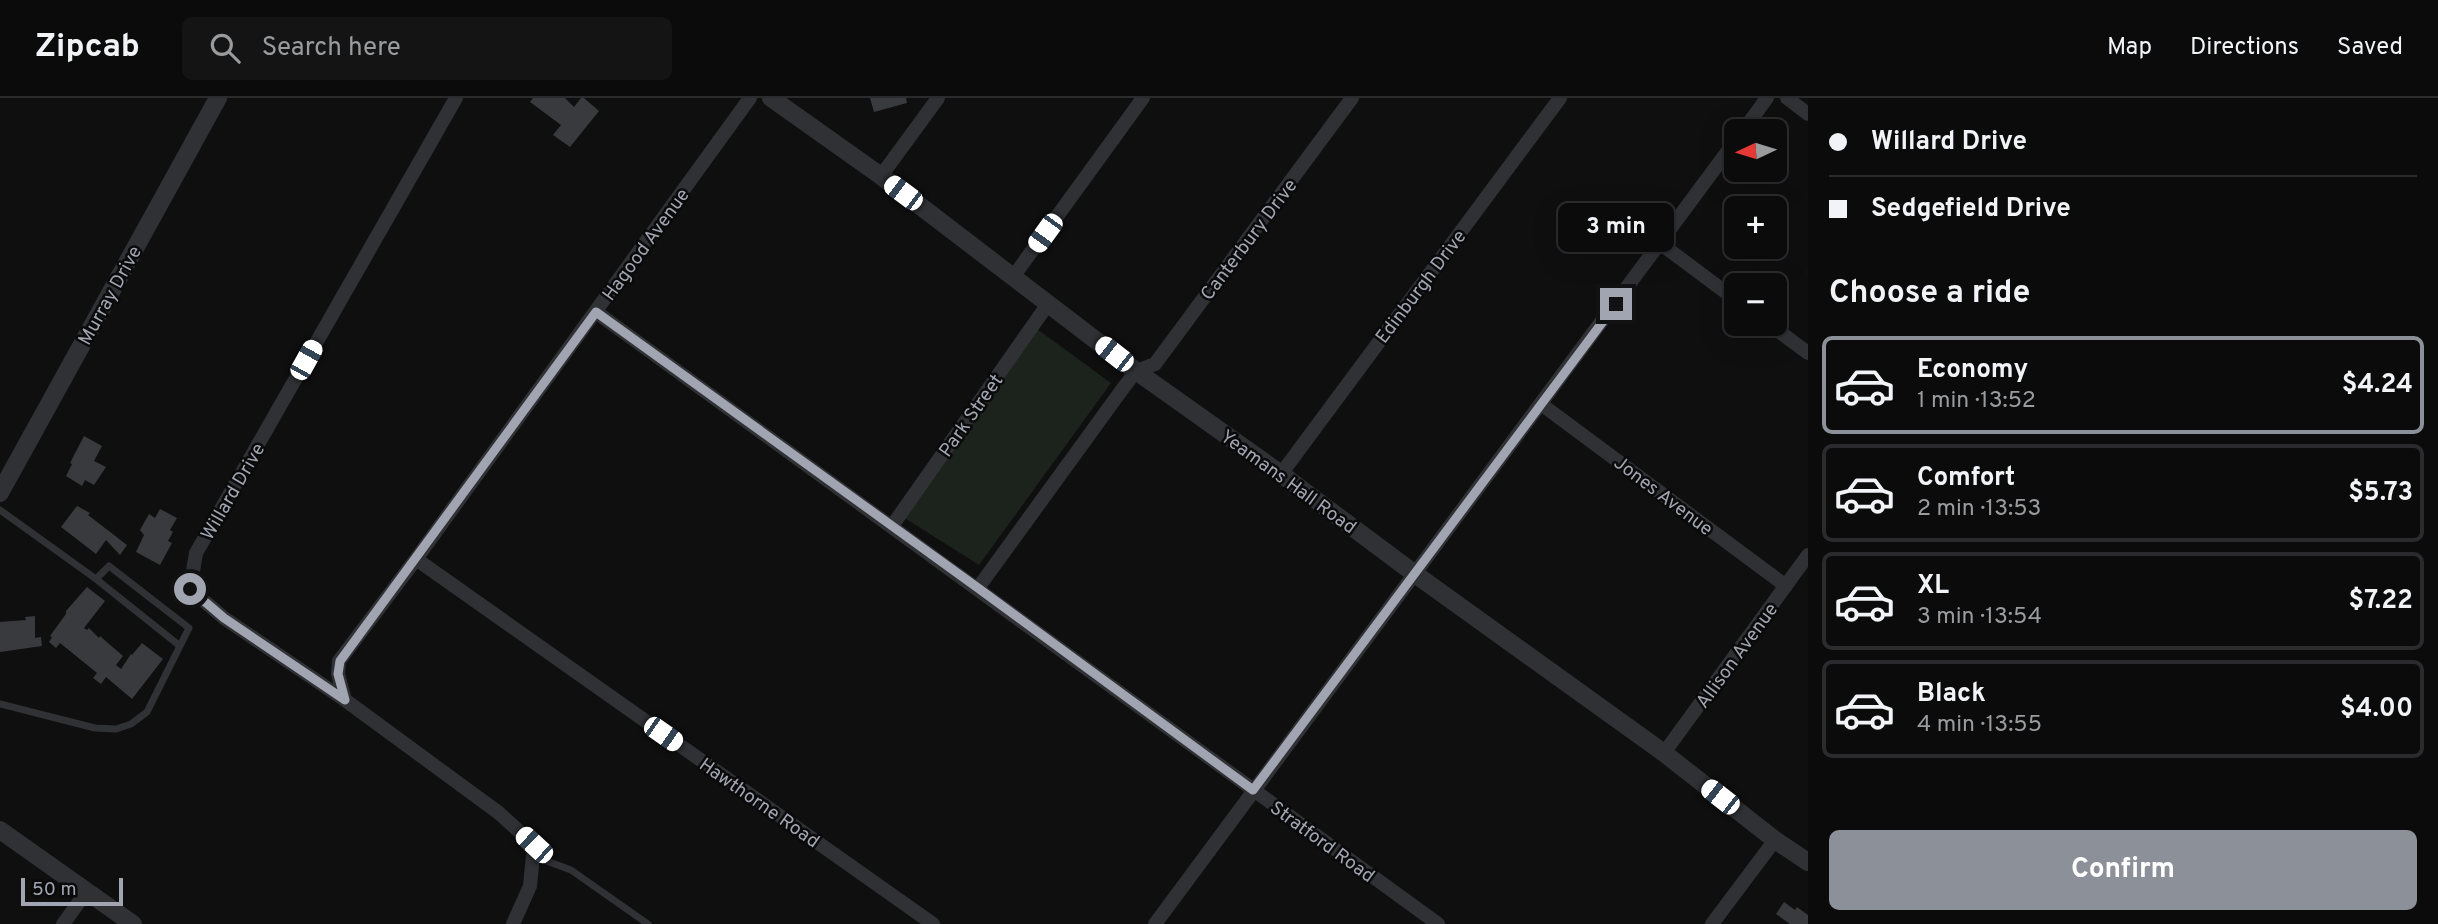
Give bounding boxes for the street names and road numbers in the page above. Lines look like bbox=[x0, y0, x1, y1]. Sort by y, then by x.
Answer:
street label: Canterbury Drive bbox=[1196, 175, 1303, 306]
street label: Hagood Avenue bbox=[598, 184, 696, 306]
street label: Edinburgh Drive bbox=[1371, 226, 1472, 349]
street label: Murray Drive bbox=[74, 242, 148, 350]
street label: Park Street bbox=[934, 370, 1009, 462]
street label: Yeamans Hall Road bbox=[1215, 425, 1361, 540]
street label: Willard Drive bbox=[196, 439, 271, 545]
street label: Jones Avenue bbox=[1608, 451, 1717, 542]
street label: Allison Avenue bbox=[1691, 599, 1784, 714]
street label: Hawthorne Road bbox=[694, 753, 824, 854]
street label: Stratford Road bbox=[1265, 797, 1379, 889]

